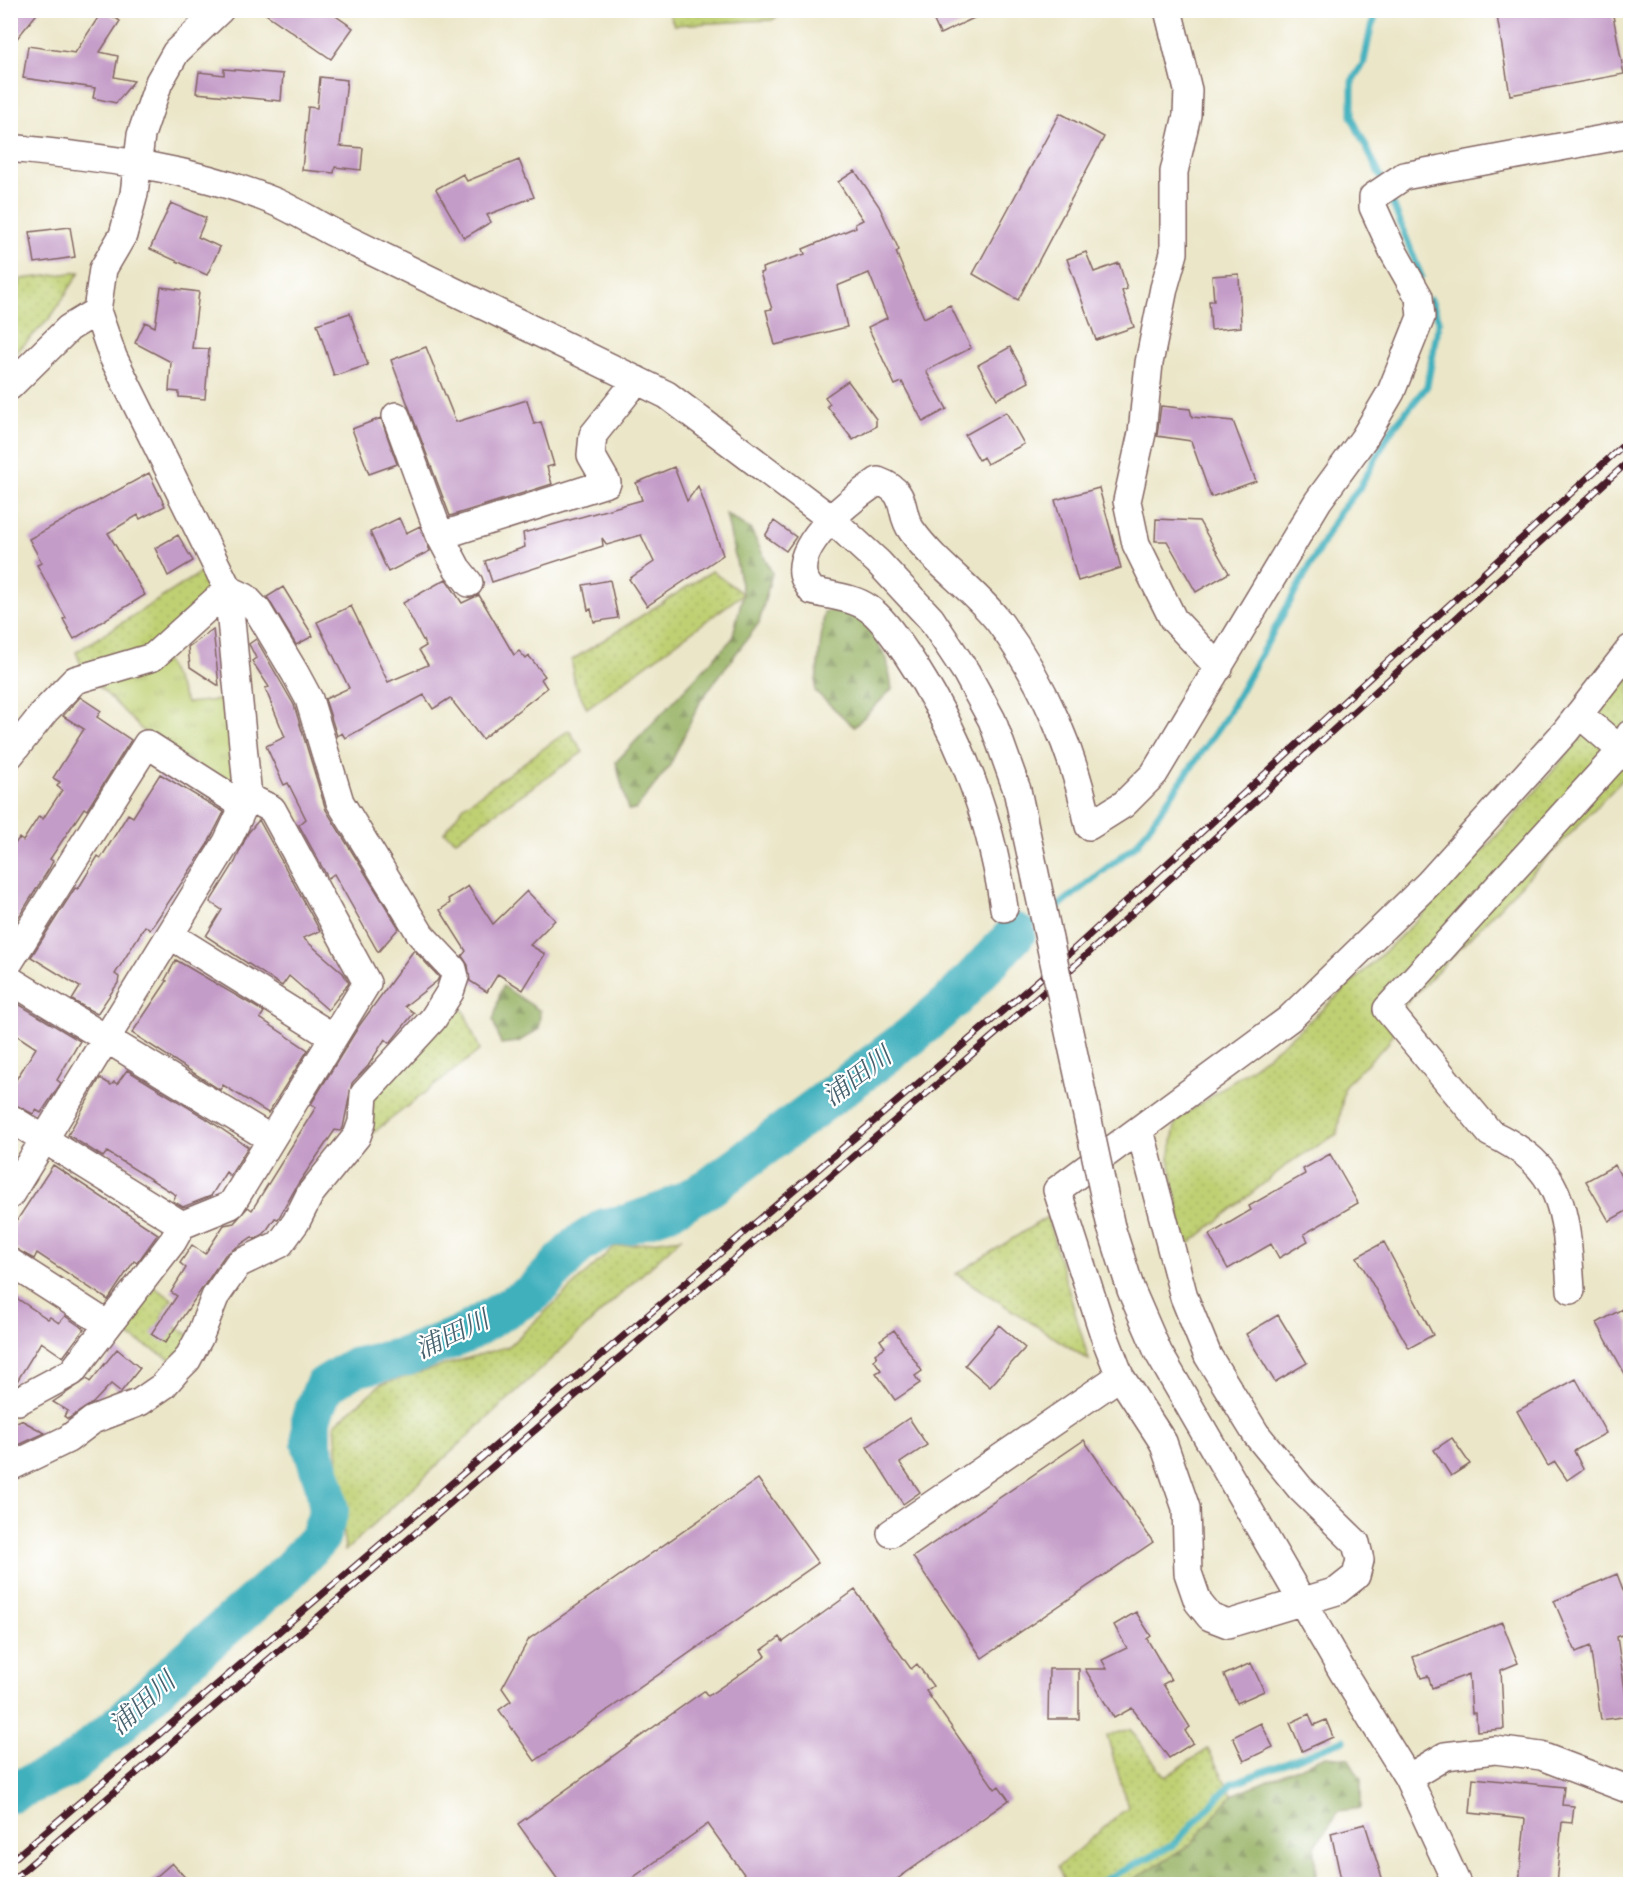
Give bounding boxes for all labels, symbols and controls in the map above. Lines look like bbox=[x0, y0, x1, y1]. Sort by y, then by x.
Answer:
water label: 浦田川 bbox=[817, 1039, 901, 1114]
water label: 浦田川 bbox=[410, 1303, 498, 1367]
water label: 浦田川 bbox=[103, 1664, 185, 1742]

